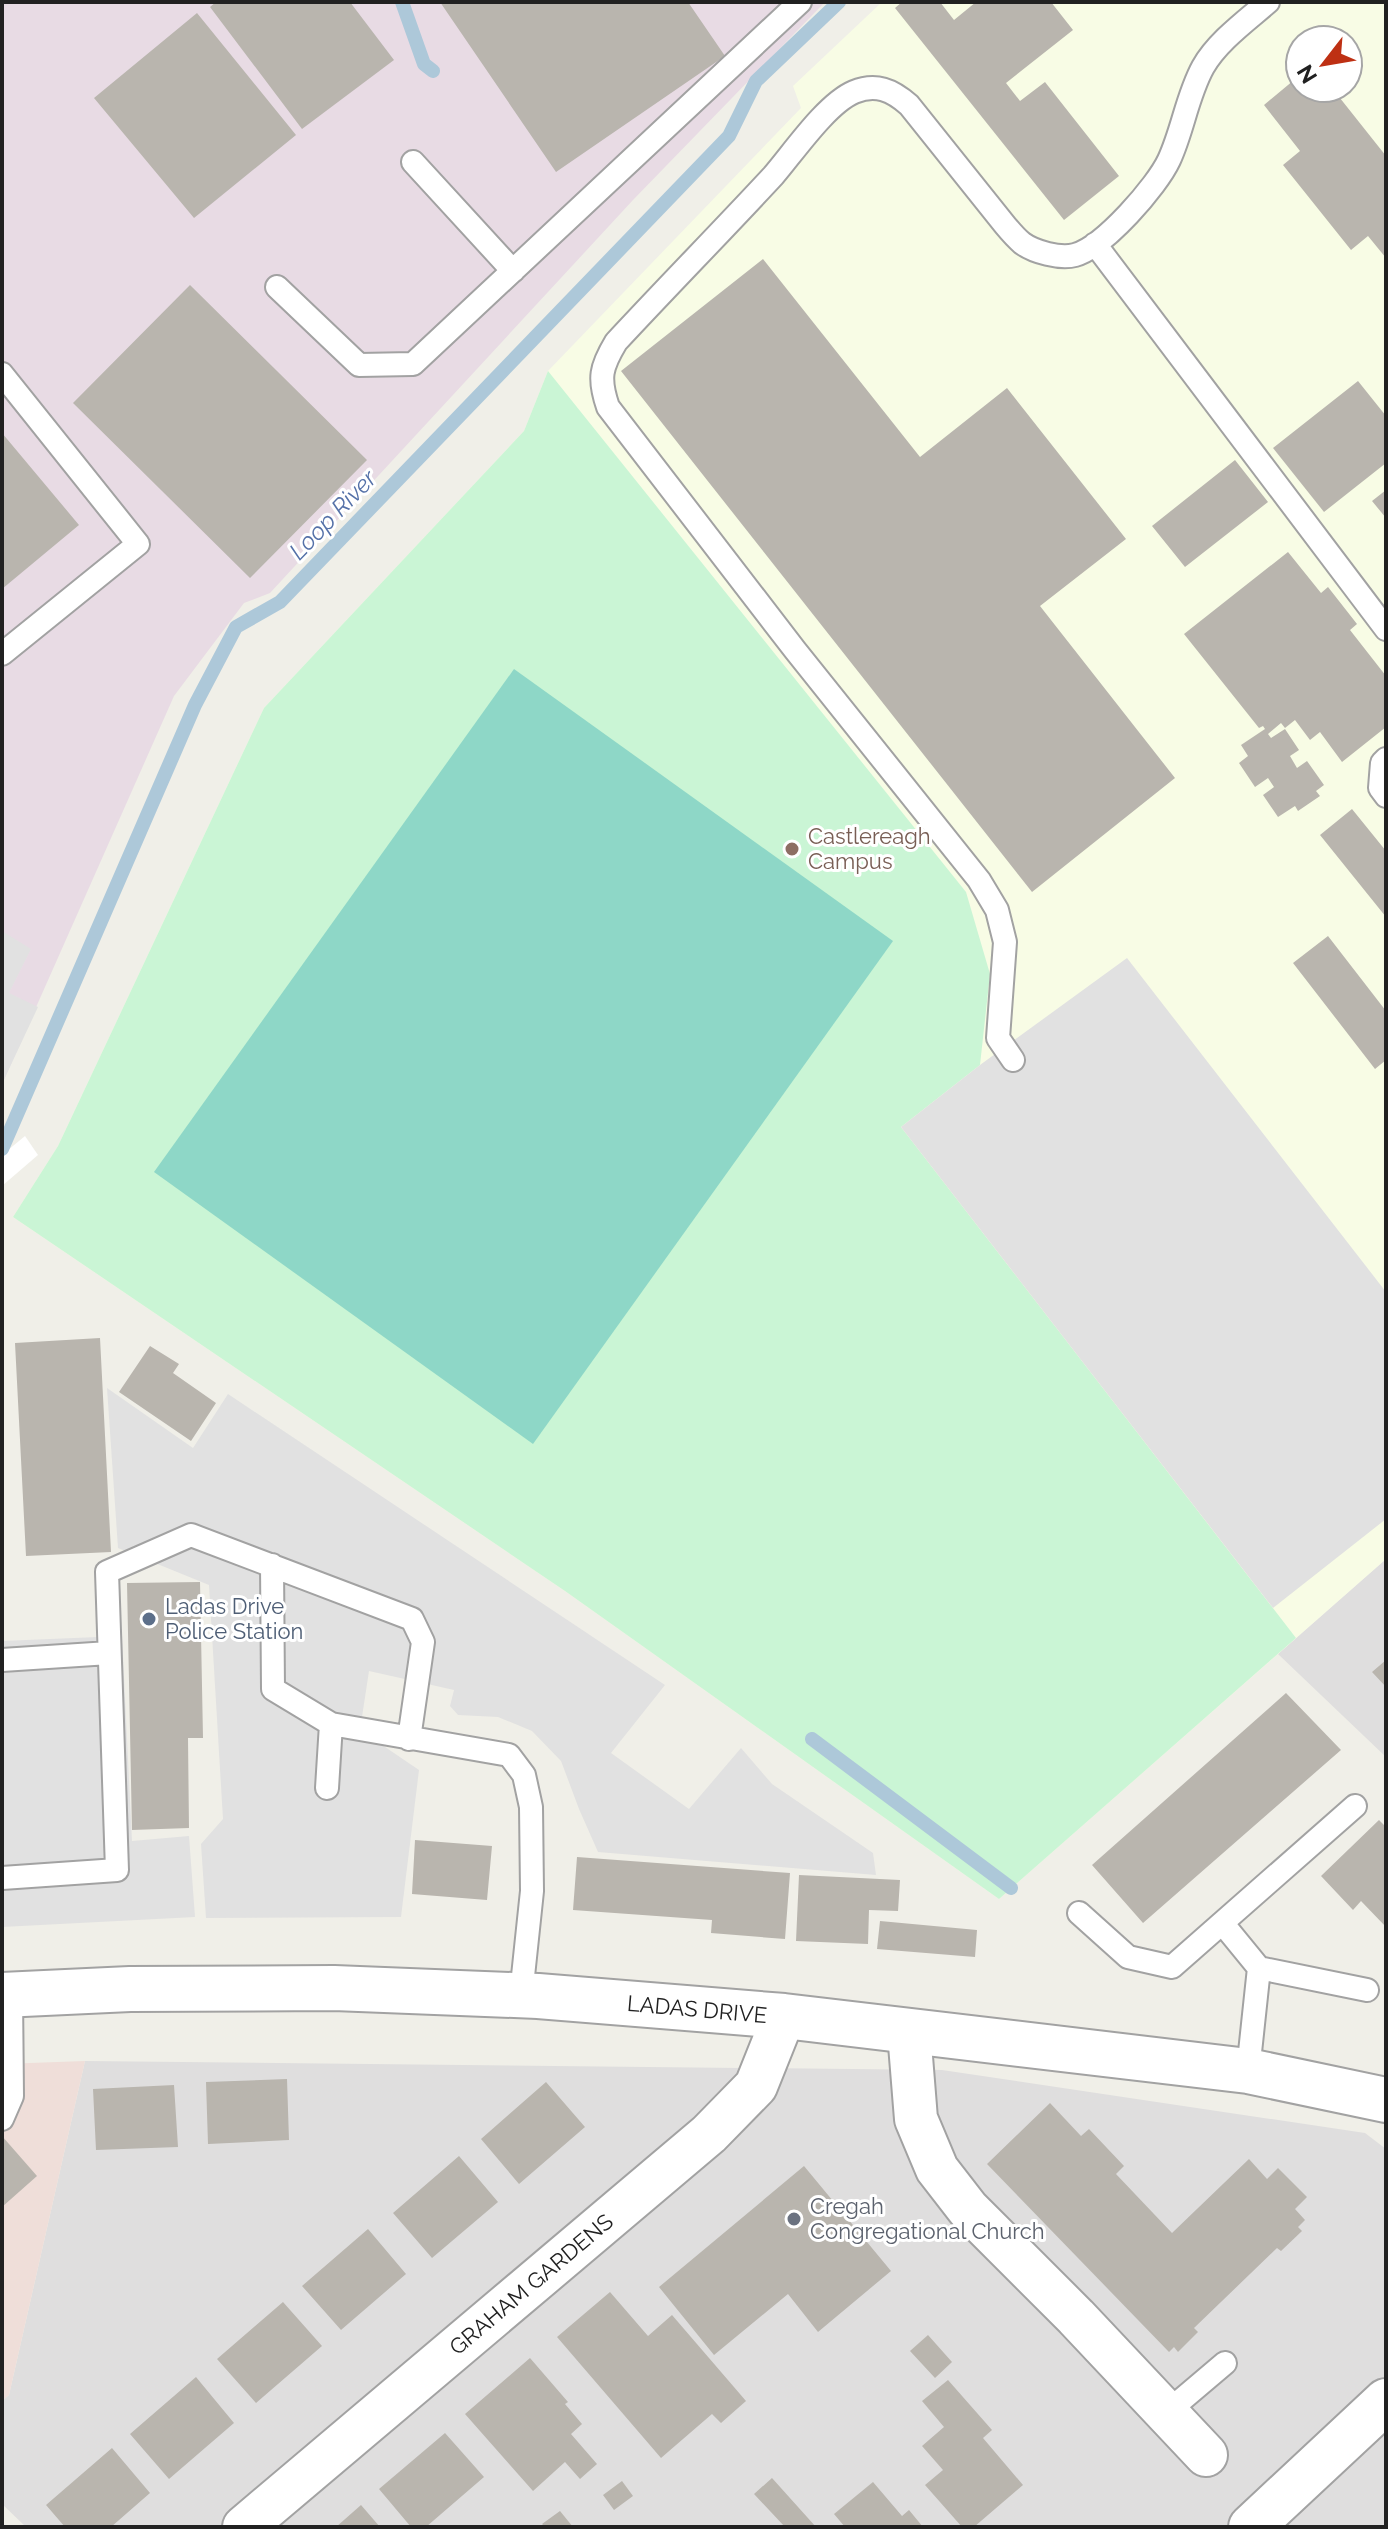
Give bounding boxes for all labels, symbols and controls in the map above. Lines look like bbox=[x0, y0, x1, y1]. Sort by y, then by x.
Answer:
north arrow bbox=[1284, 24, 1364, 104]
text: N bbox=[1291, 60, 1322, 88]
water label: Loop River bbox=[283, 463, 383, 565]
place label: Castlereagh Campus bbox=[808, 823, 931, 874]
marker: Castlereagh Campus bbox=[783, 840, 801, 858]
place label: Ladas Drive Police Station bbox=[165, 1593, 303, 1644]
marker: Ladas Drive Police Station bbox=[140, 1610, 158, 1628]
street label: LADAS DRIVE bbox=[626, 1990, 768, 2028]
place label: Cregah Congregational Church bbox=[810, 2193, 1045, 2244]
street label: GRAHAM GARDENS bbox=[444, 2208, 618, 2360]
marker: Cregah Congregational Church bbox=[785, 2210, 803, 2228]

